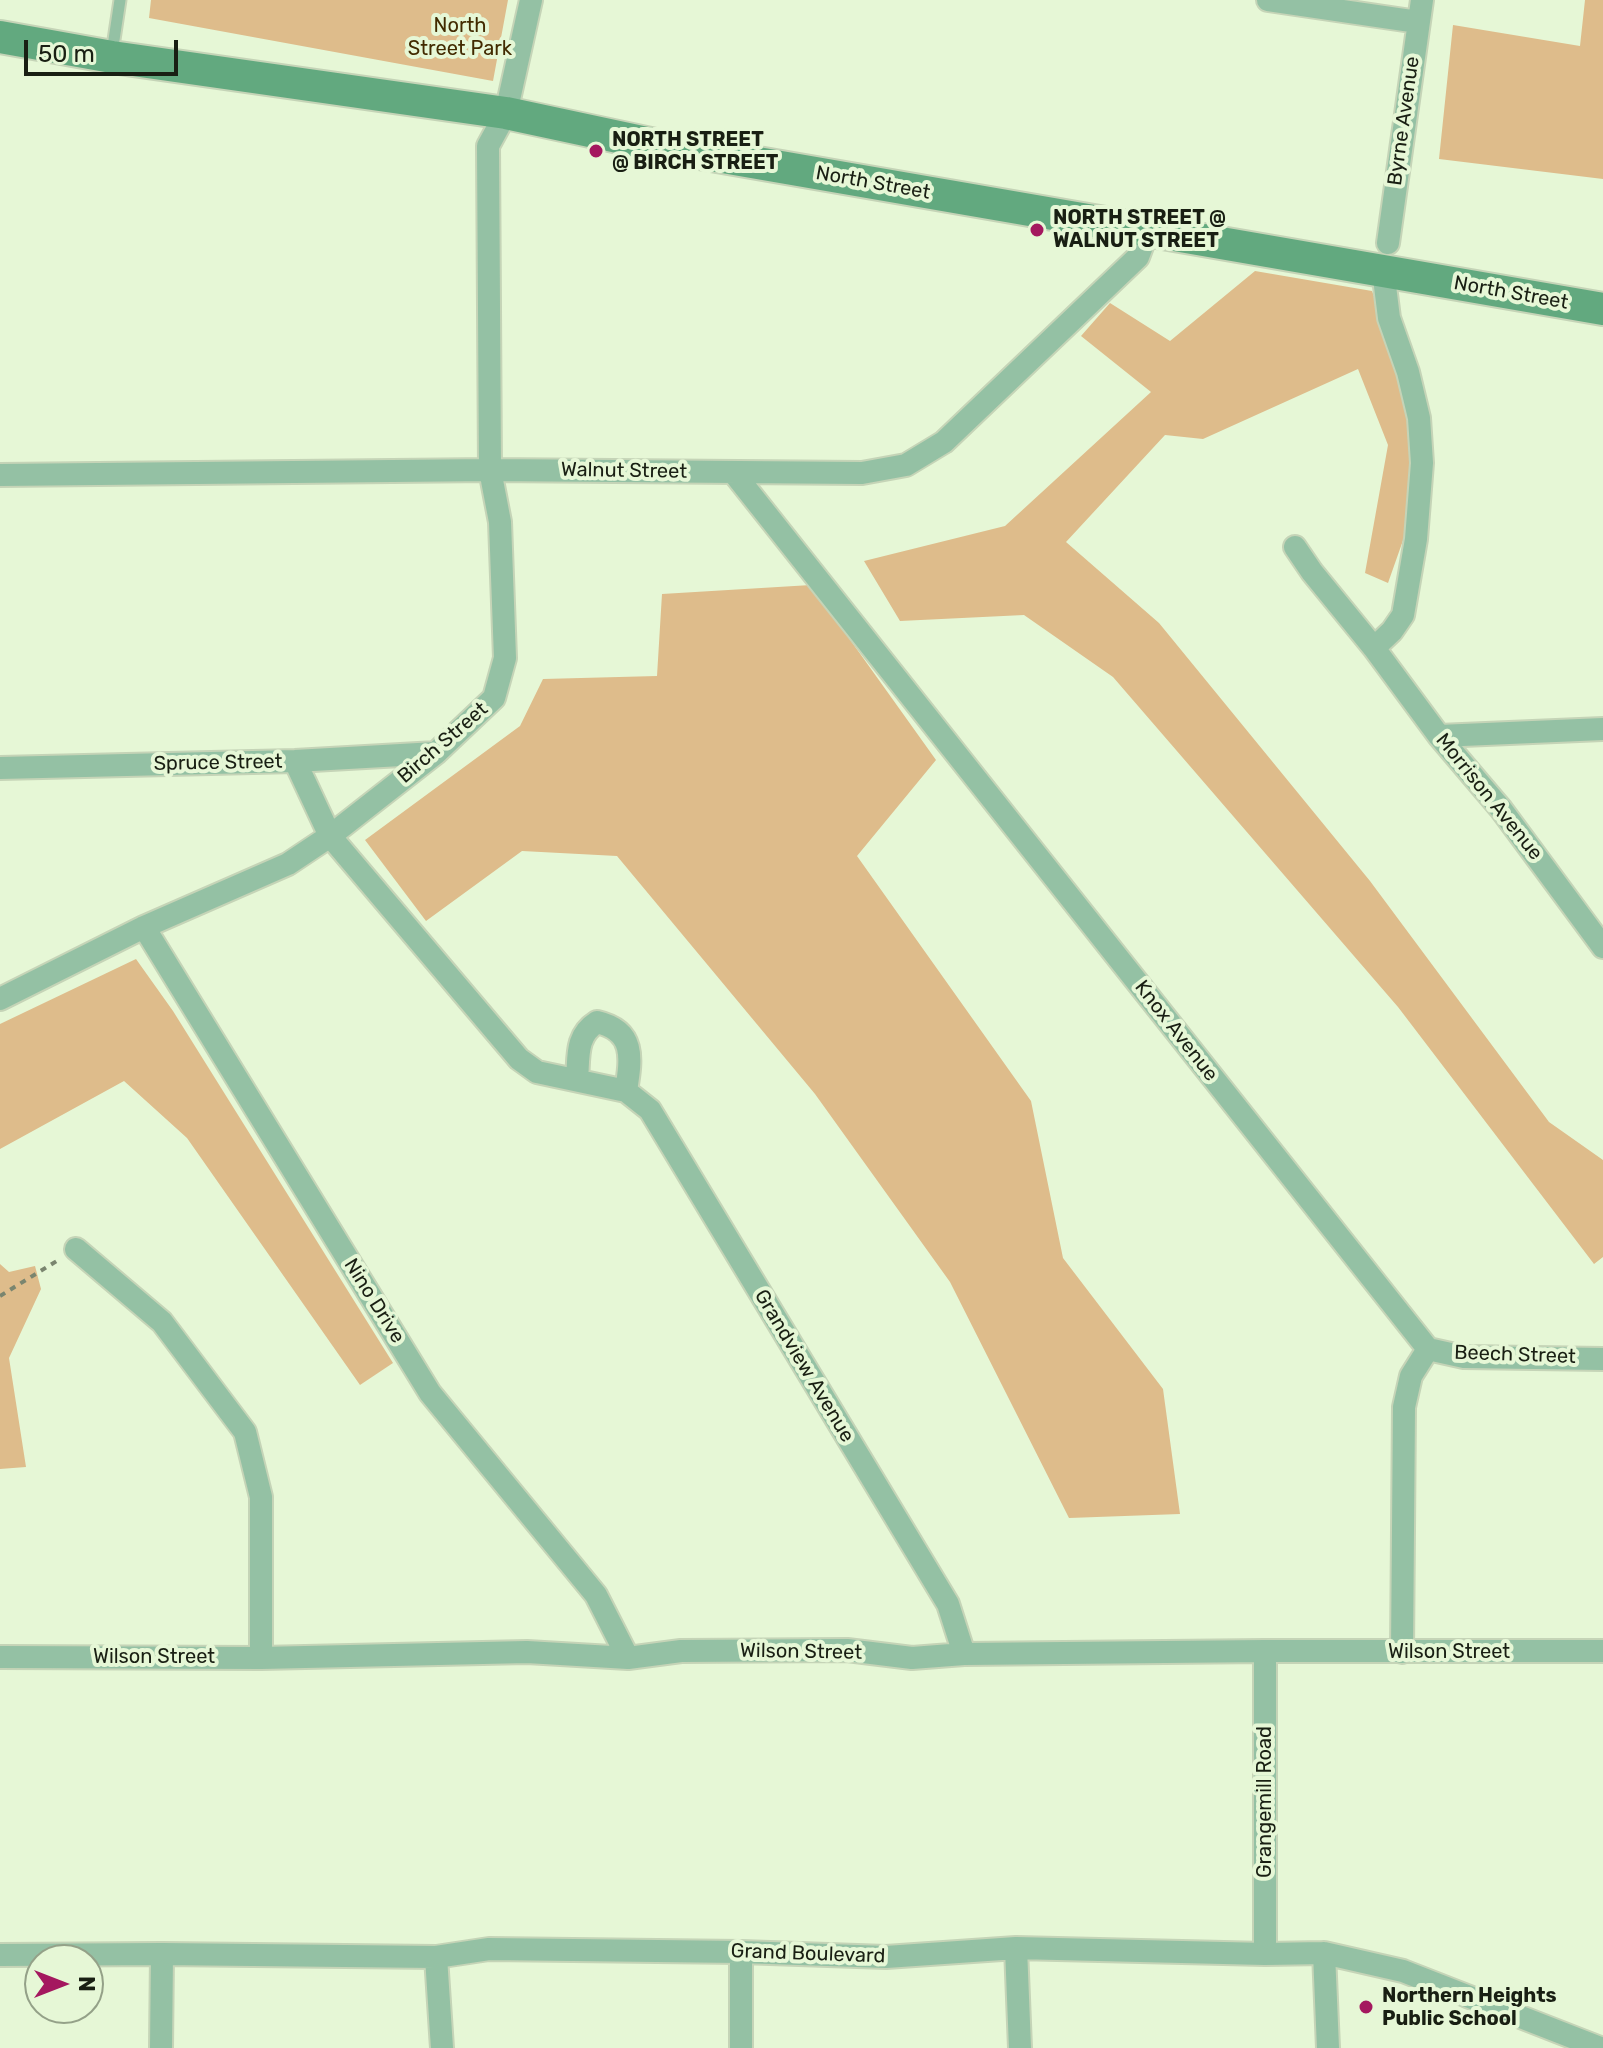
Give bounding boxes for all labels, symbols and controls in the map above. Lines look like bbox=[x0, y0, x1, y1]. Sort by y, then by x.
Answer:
park label: North Street Park bbox=[408, 14, 512, 61]
scale bar bbox=[28, 24, 182, 74]
text: 50 m bbox=[38, 40, 95, 68]
street label: Byrne Avenue bbox=[1383, 55, 1425, 187]
place label: NORTH STREET @ BIRCH STREET bbox=[612, 128, 778, 175]
marker: NORTH STREET @ BIRCH STREET bbox=[587, 142, 605, 160]
street label: North Street bbox=[814, 161, 932, 205]
place label: NORTH STREET @ WALNUT STREET bbox=[1053, 206, 1226, 253]
marker: NORTH STREET @ WALNUT STREET bbox=[1028, 221, 1046, 239]
street label: North Street bbox=[1452, 271, 1570, 315]
street label: Walnut Street bbox=[561, 458, 687, 484]
street label: Birch Street bbox=[393, 697, 493, 789]
street label: Morrison Avenue bbox=[1431, 729, 1547, 865]
street label: Spruce Street bbox=[153, 750, 283, 776]
street label: Knox Avenue bbox=[1129, 976, 1223, 1086]
street label: Nino Drive bbox=[339, 1254, 409, 1348]
street label: Grandview Avenue bbox=[749, 1285, 859, 1447]
street label: Beech Street bbox=[1454, 1341, 1576, 1369]
street label: Wilson Street bbox=[740, 1639, 862, 1665]
street label: Wilson Street bbox=[1388, 1640, 1510, 1664]
street label: Wilson Street bbox=[93, 1645, 215, 1669]
street label: Grangemill Road bbox=[1253, 1726, 1277, 1878]
street label: Grand Boulevard bbox=[730, 1939, 886, 1969]
north arrow bbox=[24, 1944, 104, 2024]
text: N bbox=[73, 1976, 100, 1992]
place label: Northern Heights Public School bbox=[1382, 1984, 1557, 2031]
marker: Northern Heights Public School bbox=[1357, 1998, 1375, 2016]

